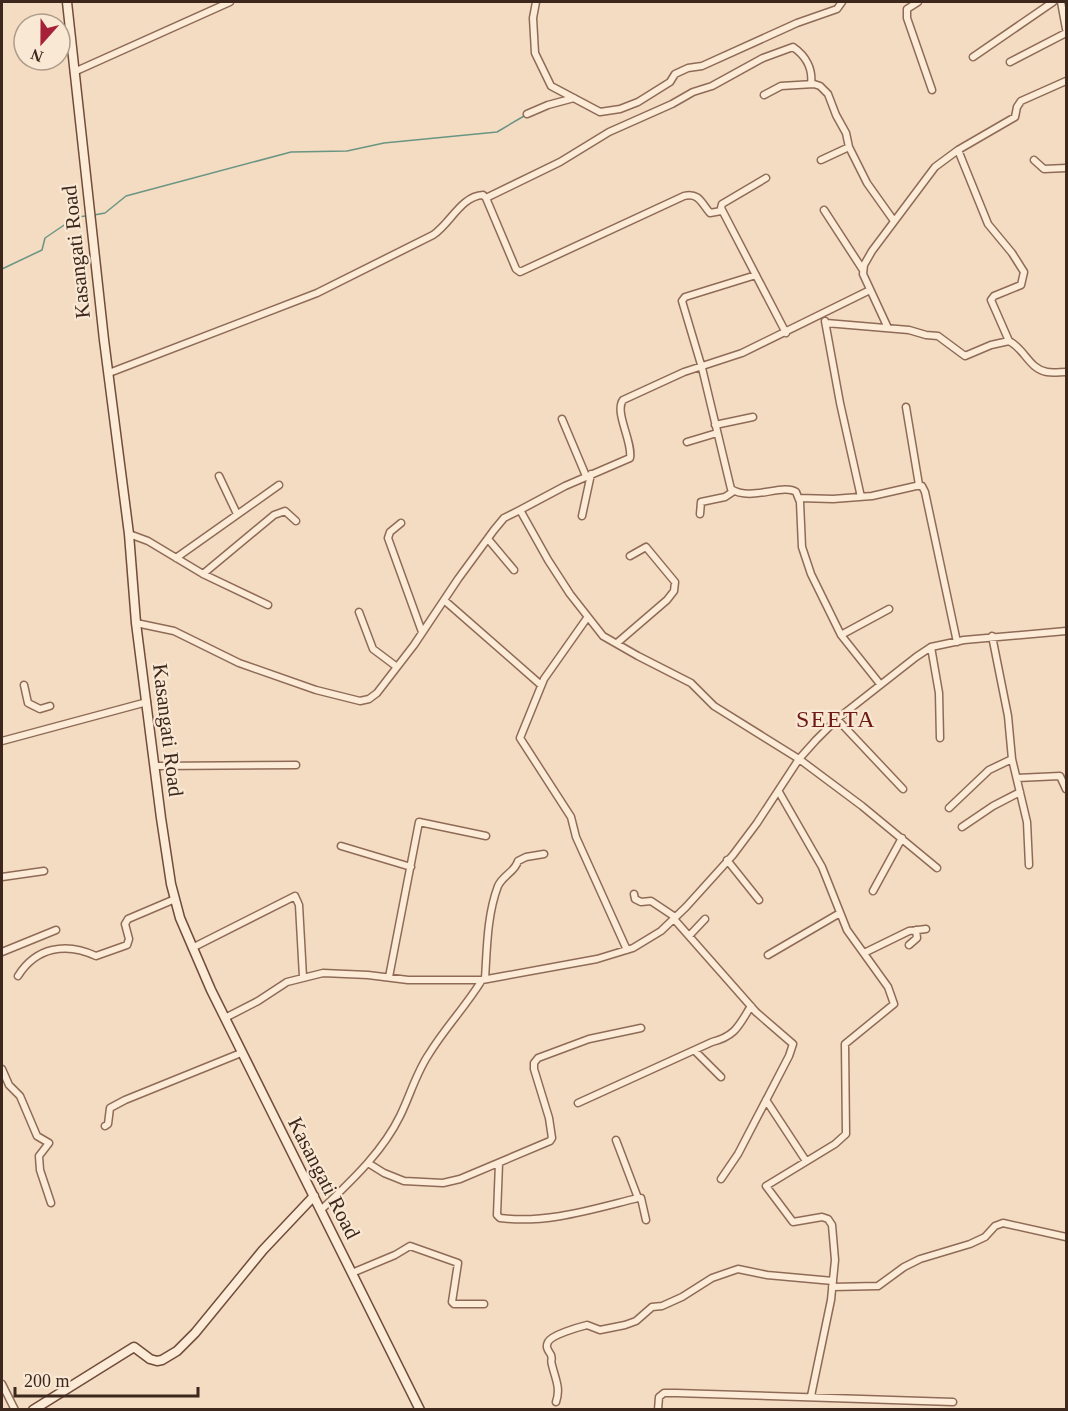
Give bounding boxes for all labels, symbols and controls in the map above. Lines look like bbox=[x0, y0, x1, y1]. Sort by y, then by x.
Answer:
north arrow bbox=[12, 12, 72, 72]
text: N bbox=[28, 45, 45, 66]
street label: Kasangati Road bbox=[57, 184, 95, 320]
street label: Kasangati Road bbox=[148, 662, 188, 798]
district label: SEETA bbox=[796, 706, 876, 732]
street label: Kasangati Road bbox=[283, 1113, 365, 1243]
scale bar bbox=[15, 1360, 198, 1398]
text: 200 m bbox=[24, 1371, 70, 1391]

